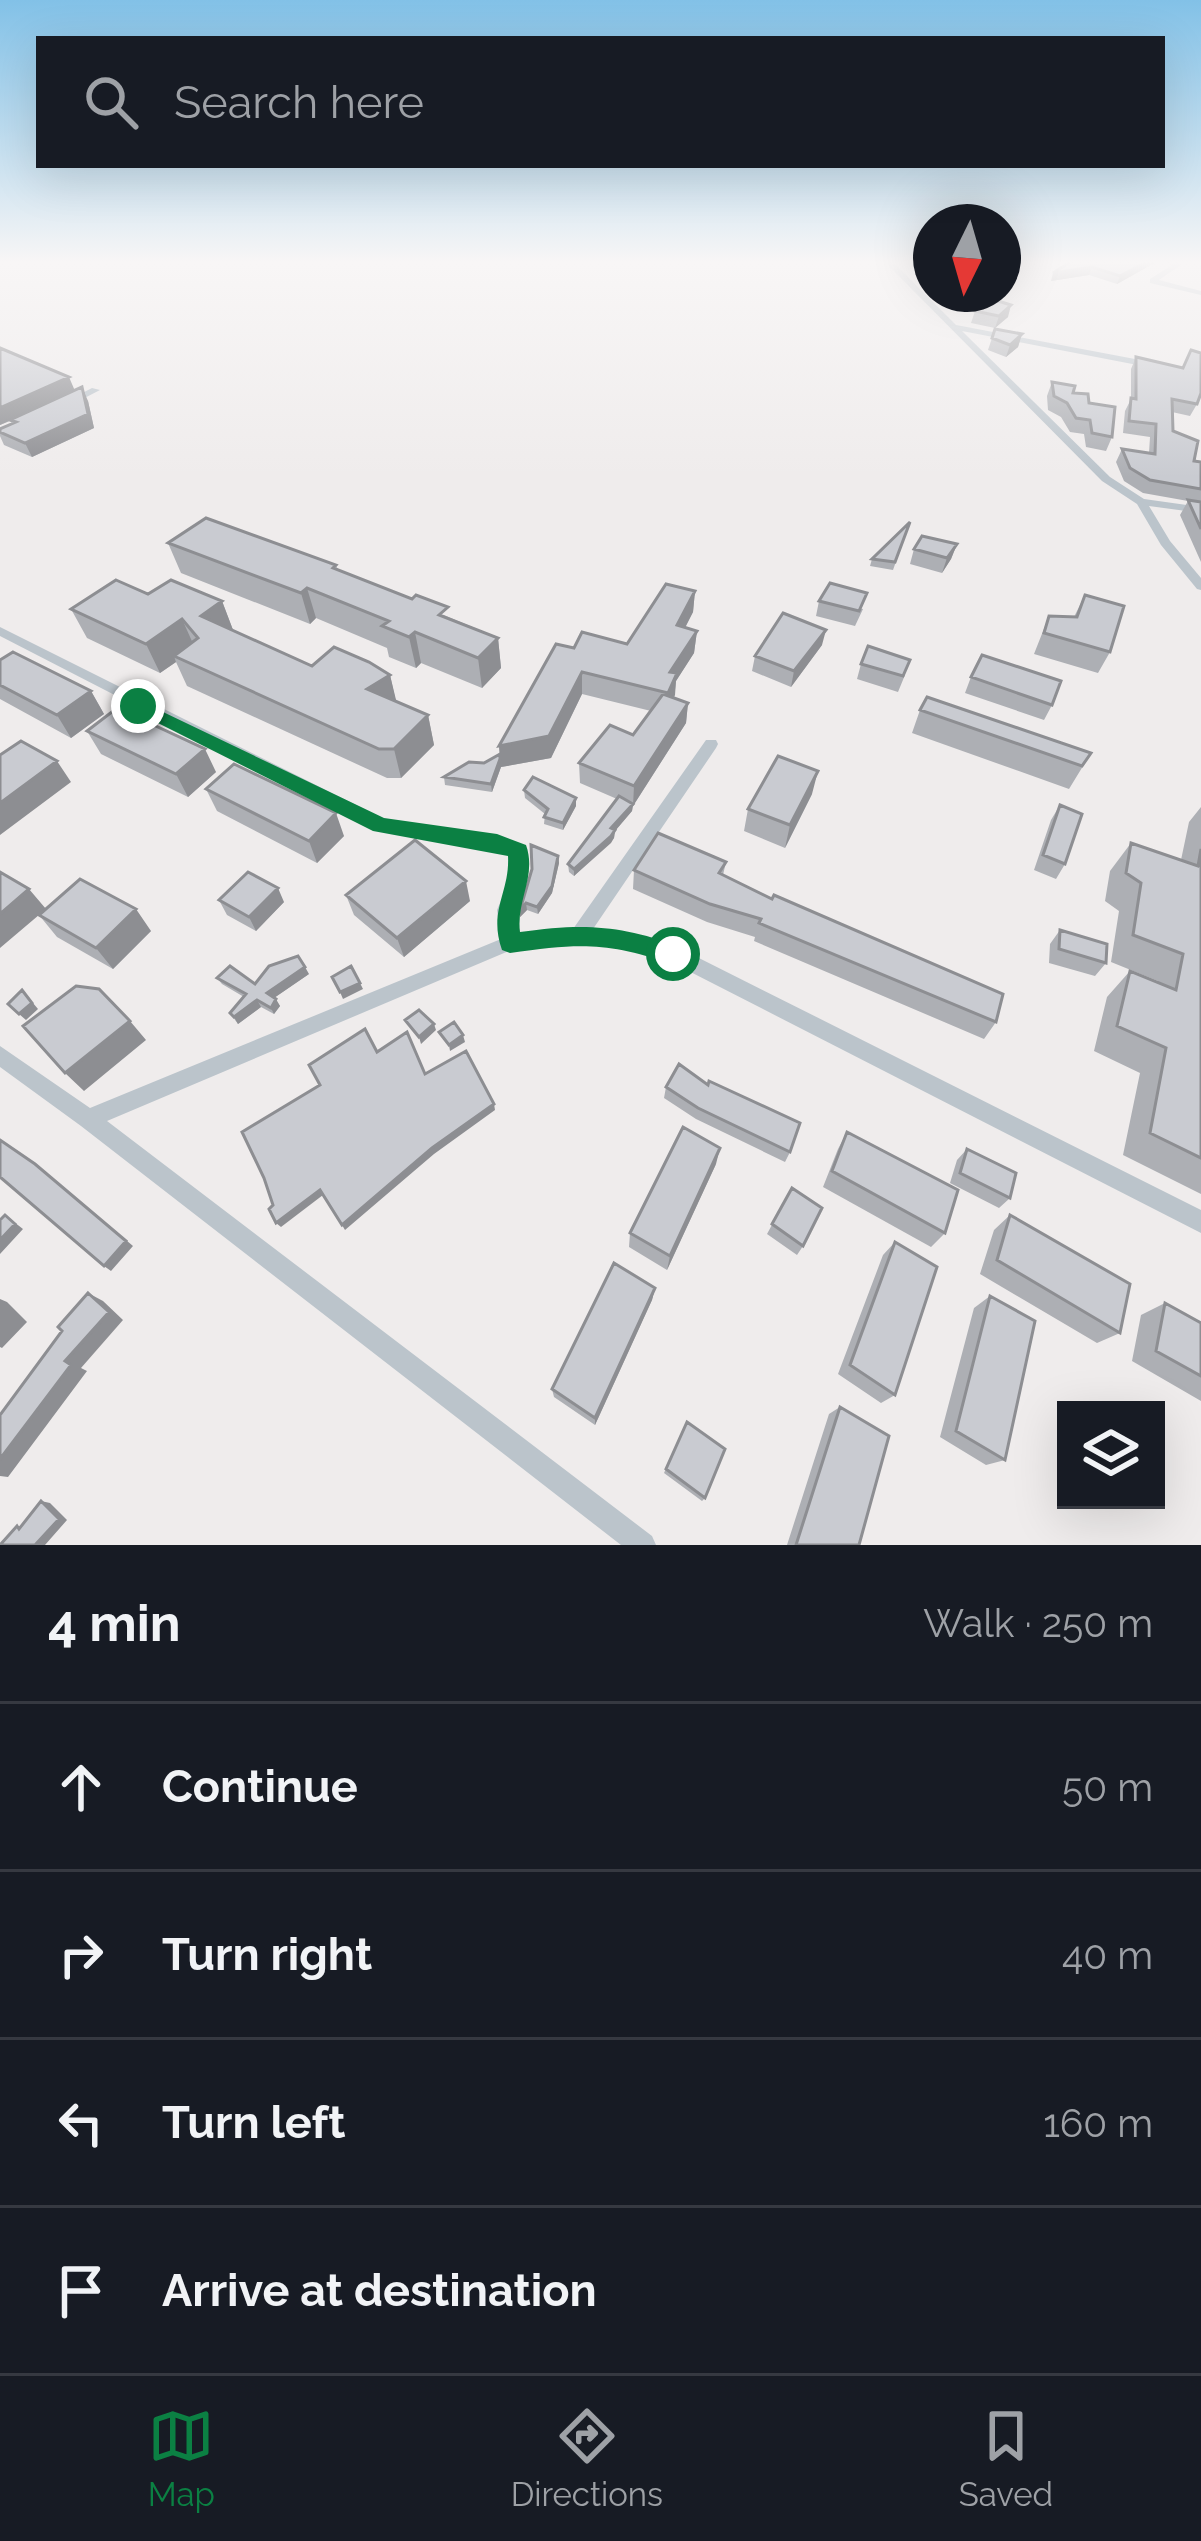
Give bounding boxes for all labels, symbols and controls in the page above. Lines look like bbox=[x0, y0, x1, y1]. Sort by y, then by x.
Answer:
search box bbox=[36, 36, 1165, 168]
icon: search bbox=[78, 69, 144, 135]
text: Search here bbox=[174, 76, 424, 129]
north arrow bbox=[913, 204, 1021, 312]
route end bbox=[111, 679, 165, 733]
route start bbox=[646, 927, 700, 981]
map controls bbox=[1057, 1401, 1165, 1509]
button: layers bbox=[1057, 1401, 1165, 1509]
text: 4 min bbox=[48, 1593, 181, 1653]
text: Walk · 250 m bbox=[923, 1600, 1153, 1646]
icon: ahead bbox=[48, 1754, 114, 1820]
text: Continue bbox=[162, 1760, 358, 1813]
text: 50 m bbox=[1062, 1764, 1153, 1810]
icon: right bbox=[48, 1922, 114, 1988]
text: Turn right bbox=[162, 1928, 372, 1981]
text: 40 m bbox=[1062, 1932, 1153, 1978]
icon: left bbox=[48, 2090, 114, 2156]
text: Turn left bbox=[162, 2096, 345, 2149]
text: 160 m bbox=[1043, 2100, 1153, 2146]
icon: arrive bbox=[48, 2258, 114, 2324]
text: Arrive at destination bbox=[162, 2264, 597, 2317]
tab: Map bbox=[148, 2403, 215, 2514]
tab: Directions bbox=[511, 2403, 663, 2514]
tab: Saved bbox=[959, 2403, 1053, 2514]

